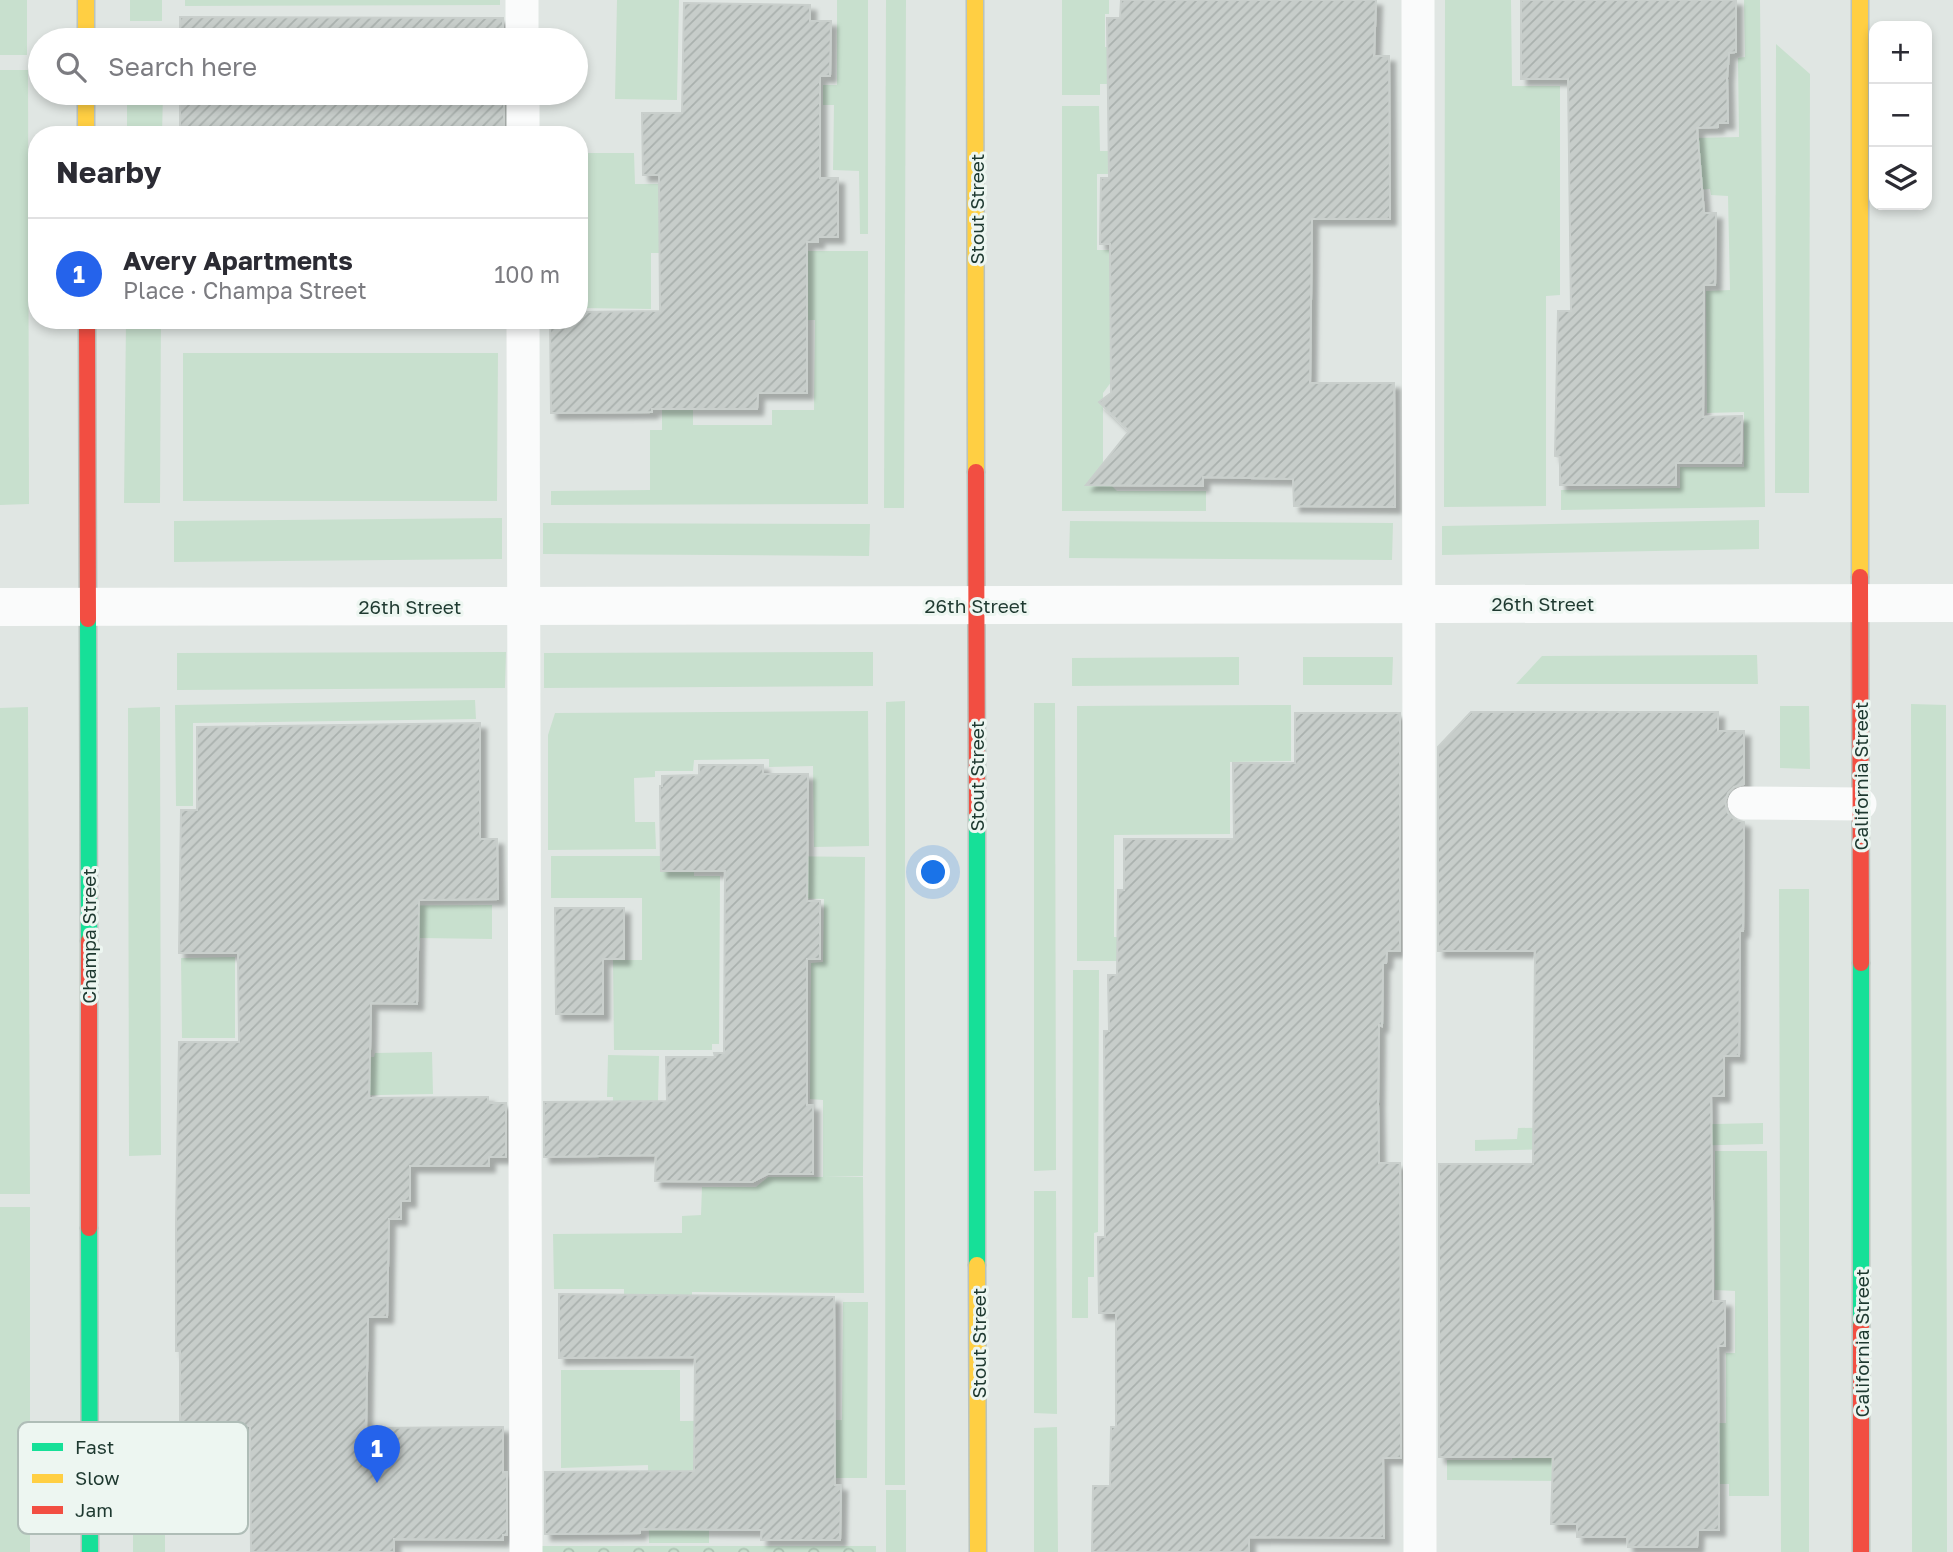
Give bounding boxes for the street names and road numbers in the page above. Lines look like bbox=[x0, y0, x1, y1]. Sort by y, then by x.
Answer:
street label: Stout Street bbox=[965, 154, 988, 264]
street label: 26th Street bbox=[1492, 592, 1594, 615]
street label: 26th Street bbox=[925, 594, 1027, 617]
street label: 26th Street bbox=[359, 595, 461, 618]
street label: California Street bbox=[1849, 702, 1872, 850]
street label: Stout Street bbox=[965, 721, 988, 831]
street label: Champa Street bbox=[77, 868, 100, 1004]
street label: California Street bbox=[1850, 1269, 1873, 1417]
street label: Stout Street bbox=[967, 1288, 990, 1398]

